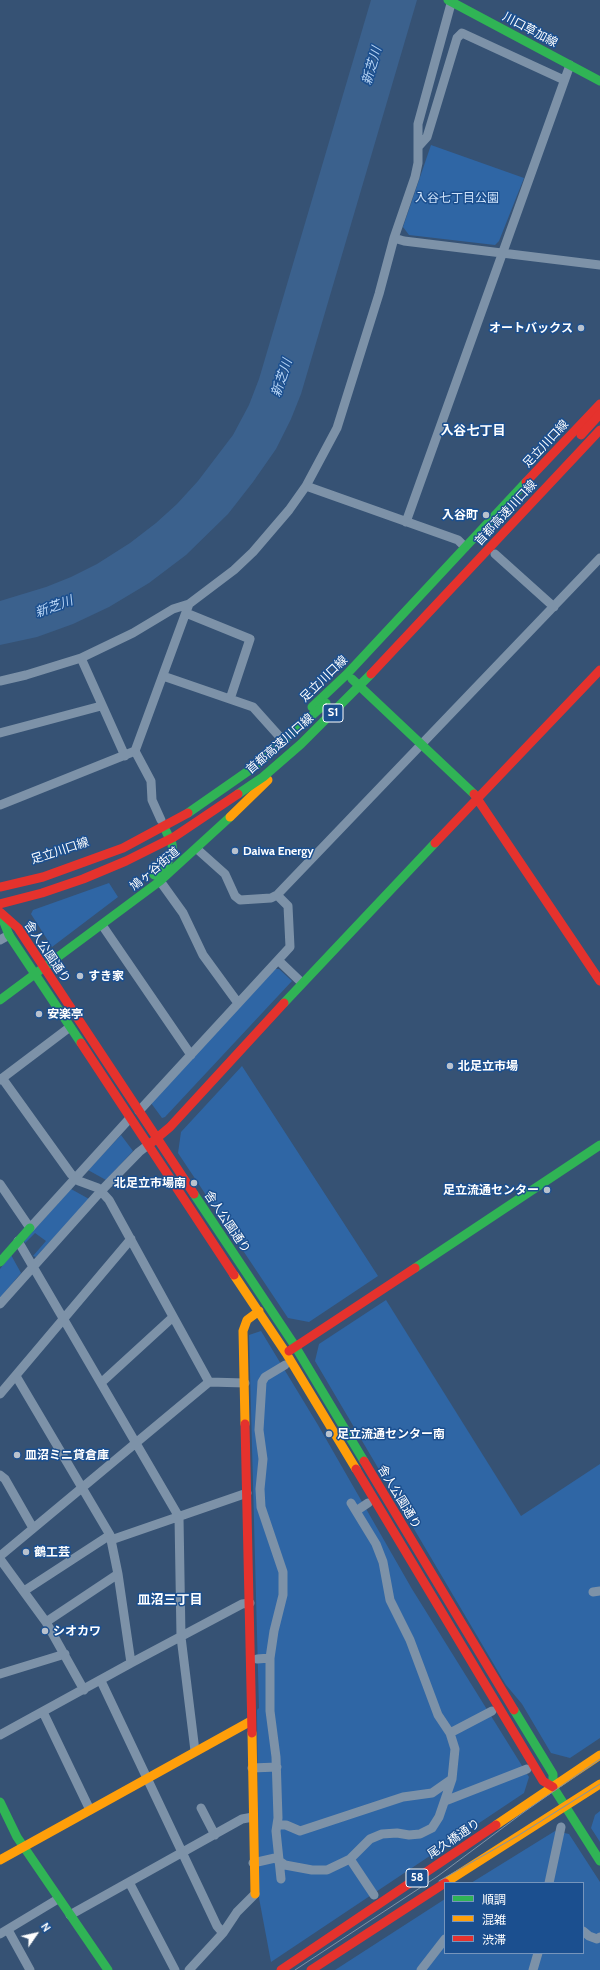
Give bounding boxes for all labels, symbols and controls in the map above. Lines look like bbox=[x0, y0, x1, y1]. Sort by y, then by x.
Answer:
street label: 川口草加線 bbox=[500, 10, 560, 50]
water label: 新芝川 bbox=[359, 45, 385, 87]
park label: 入谷七丁目公園 bbox=[415, 191, 499, 205]
place label: オートバックス bbox=[489, 321, 573, 335]
marker: オートバックス bbox=[576, 323, 586, 333]
water label: 新芝川 bbox=[269, 357, 295, 399]
street label: 足立川口線 bbox=[520, 417, 572, 471]
district label: 入谷七丁目 bbox=[441, 423, 505, 439]
street label: 首都高速川口線 bbox=[472, 477, 540, 549]
place label: 入谷町 bbox=[442, 508, 478, 522]
marker: 入谷町 bbox=[481, 510, 491, 520]
water label: 新芝川 bbox=[33, 593, 75, 621]
street label: 足立川口線 bbox=[297, 653, 351, 705]
road number: S1 bbox=[323, 704, 343, 722]
street label: 首都高速川口線 bbox=[244, 711, 316, 777]
street label: 足立川口線 bbox=[29, 835, 91, 867]
street label: 鳩ヶ谷街道 bbox=[127, 844, 183, 894]
place label: Daiwa Energy bbox=[243, 844, 314, 858]
marker: Daiwa Energy bbox=[230, 846, 240, 856]
street label: 舎人公園通り bbox=[21, 918, 73, 986]
place label: すき家 bbox=[88, 969, 124, 983]
marker: すき家 bbox=[75, 971, 85, 981]
place label: 安楽亭 bbox=[47, 1007, 83, 1021]
marker: 安楽亭 bbox=[34, 1009, 44, 1019]
place label: 北足立市場 bbox=[458, 1059, 518, 1073]
marker: 北足立市場 bbox=[445, 1061, 455, 1071]
place label: 北足立市場南 bbox=[114, 1176, 186, 1190]
marker: 北足立市場南 bbox=[189, 1178, 199, 1188]
place label: 足立流通センター bbox=[443, 1183, 539, 1197]
marker: 足立流通センター bbox=[542, 1185, 552, 1195]
street label: 舎人公園通り bbox=[201, 1188, 253, 1256]
place label: 足立流通センター南 bbox=[337, 1427, 445, 1441]
marker: 足立流通センター南 bbox=[324, 1429, 334, 1439]
place label: 皿沼ミニ貸倉庫 bbox=[25, 1448, 109, 1462]
marker: 皿沼ミニ貸倉庫 bbox=[12, 1450, 22, 1460]
street label: 舎人公園通り bbox=[374, 1462, 424, 1532]
place label: 鶴工芸 bbox=[34, 1545, 70, 1559]
marker: 鶴工芸 bbox=[21, 1547, 31, 1557]
district label: 皿沼三丁目 bbox=[138, 1592, 202, 1608]
place label: シオカワ bbox=[53, 1624, 101, 1638]
marker: シオカワ bbox=[40, 1626, 50, 1636]
street label: 尾久橋通り bbox=[425, 1816, 483, 1862]
road number: 58 bbox=[406, 1869, 428, 1887]
legend bbox=[444, 1882, 584, 1954]
text: 順調 bbox=[482, 1892, 506, 1907]
text: 混雑 bbox=[482, 1912, 506, 1927]
north arrow bbox=[16, 1914, 56, 1954]
text: N bbox=[38, 1920, 54, 1934]
text: 渋滞 bbox=[482, 1932, 506, 1947]

